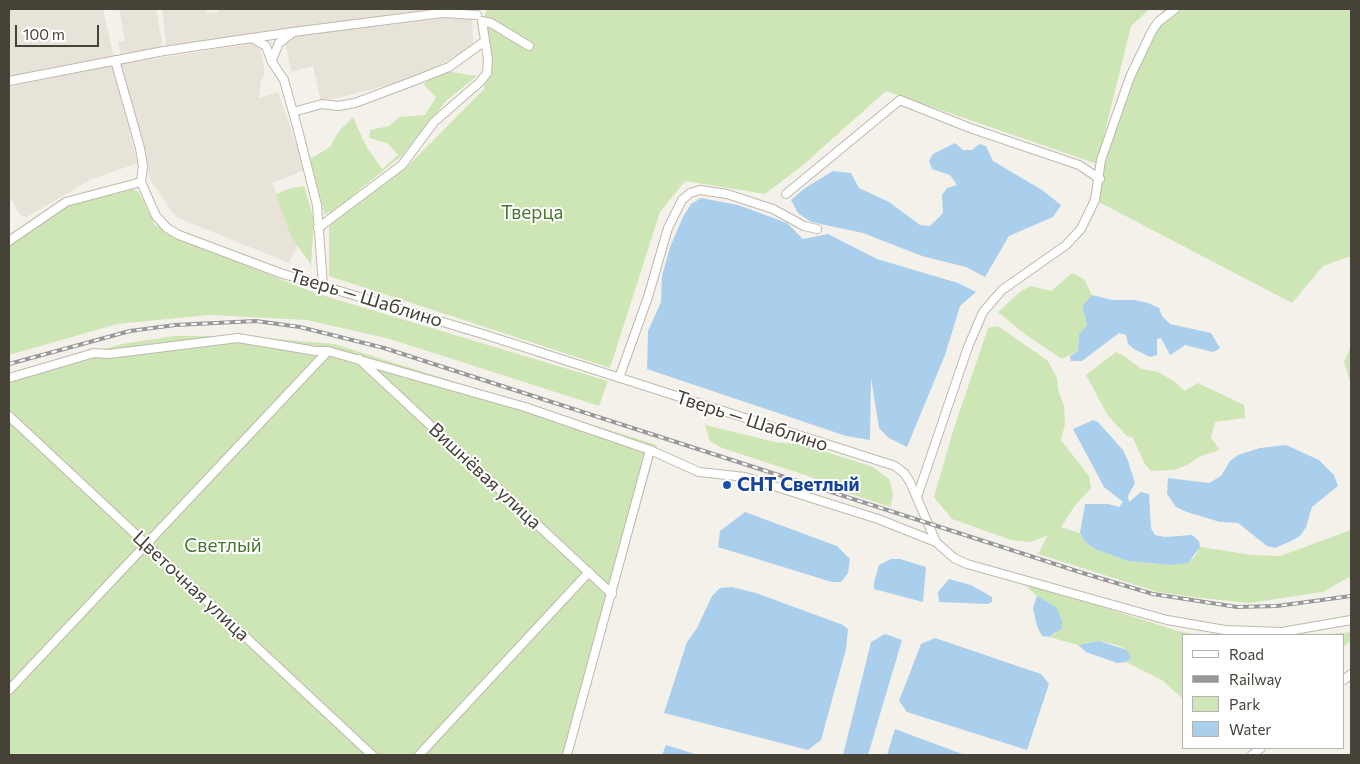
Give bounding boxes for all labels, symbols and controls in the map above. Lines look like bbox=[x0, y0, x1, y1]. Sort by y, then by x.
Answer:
scale bar bbox=[18, 15, 101, 47]
text: 100 m bbox=[23, 25, 65, 43]
park label: Тверца bbox=[501, 202, 563, 224]
street label: Тверь — Шаблино bbox=[287, 264, 445, 332]
street label: Тверь — Шаблино bbox=[673, 386, 831, 456]
street label: Вишнёвая улица bbox=[424, 418, 546, 534]
place label: СНТ Светлый bbox=[737, 474, 859, 496]
marker: СНТ Светлый bbox=[721, 479, 733, 491]
street label: Цветочная улица bbox=[128, 526, 254, 646]
park label: Светлый bbox=[184, 535, 262, 557]
legend bbox=[1182, 634, 1345, 749]
text: Road bbox=[1229, 645, 1264, 663]
text: Railway bbox=[1229, 670, 1282, 688]
text: Park bbox=[1229, 695, 1260, 713]
text: Water bbox=[1229, 720, 1271, 738]

